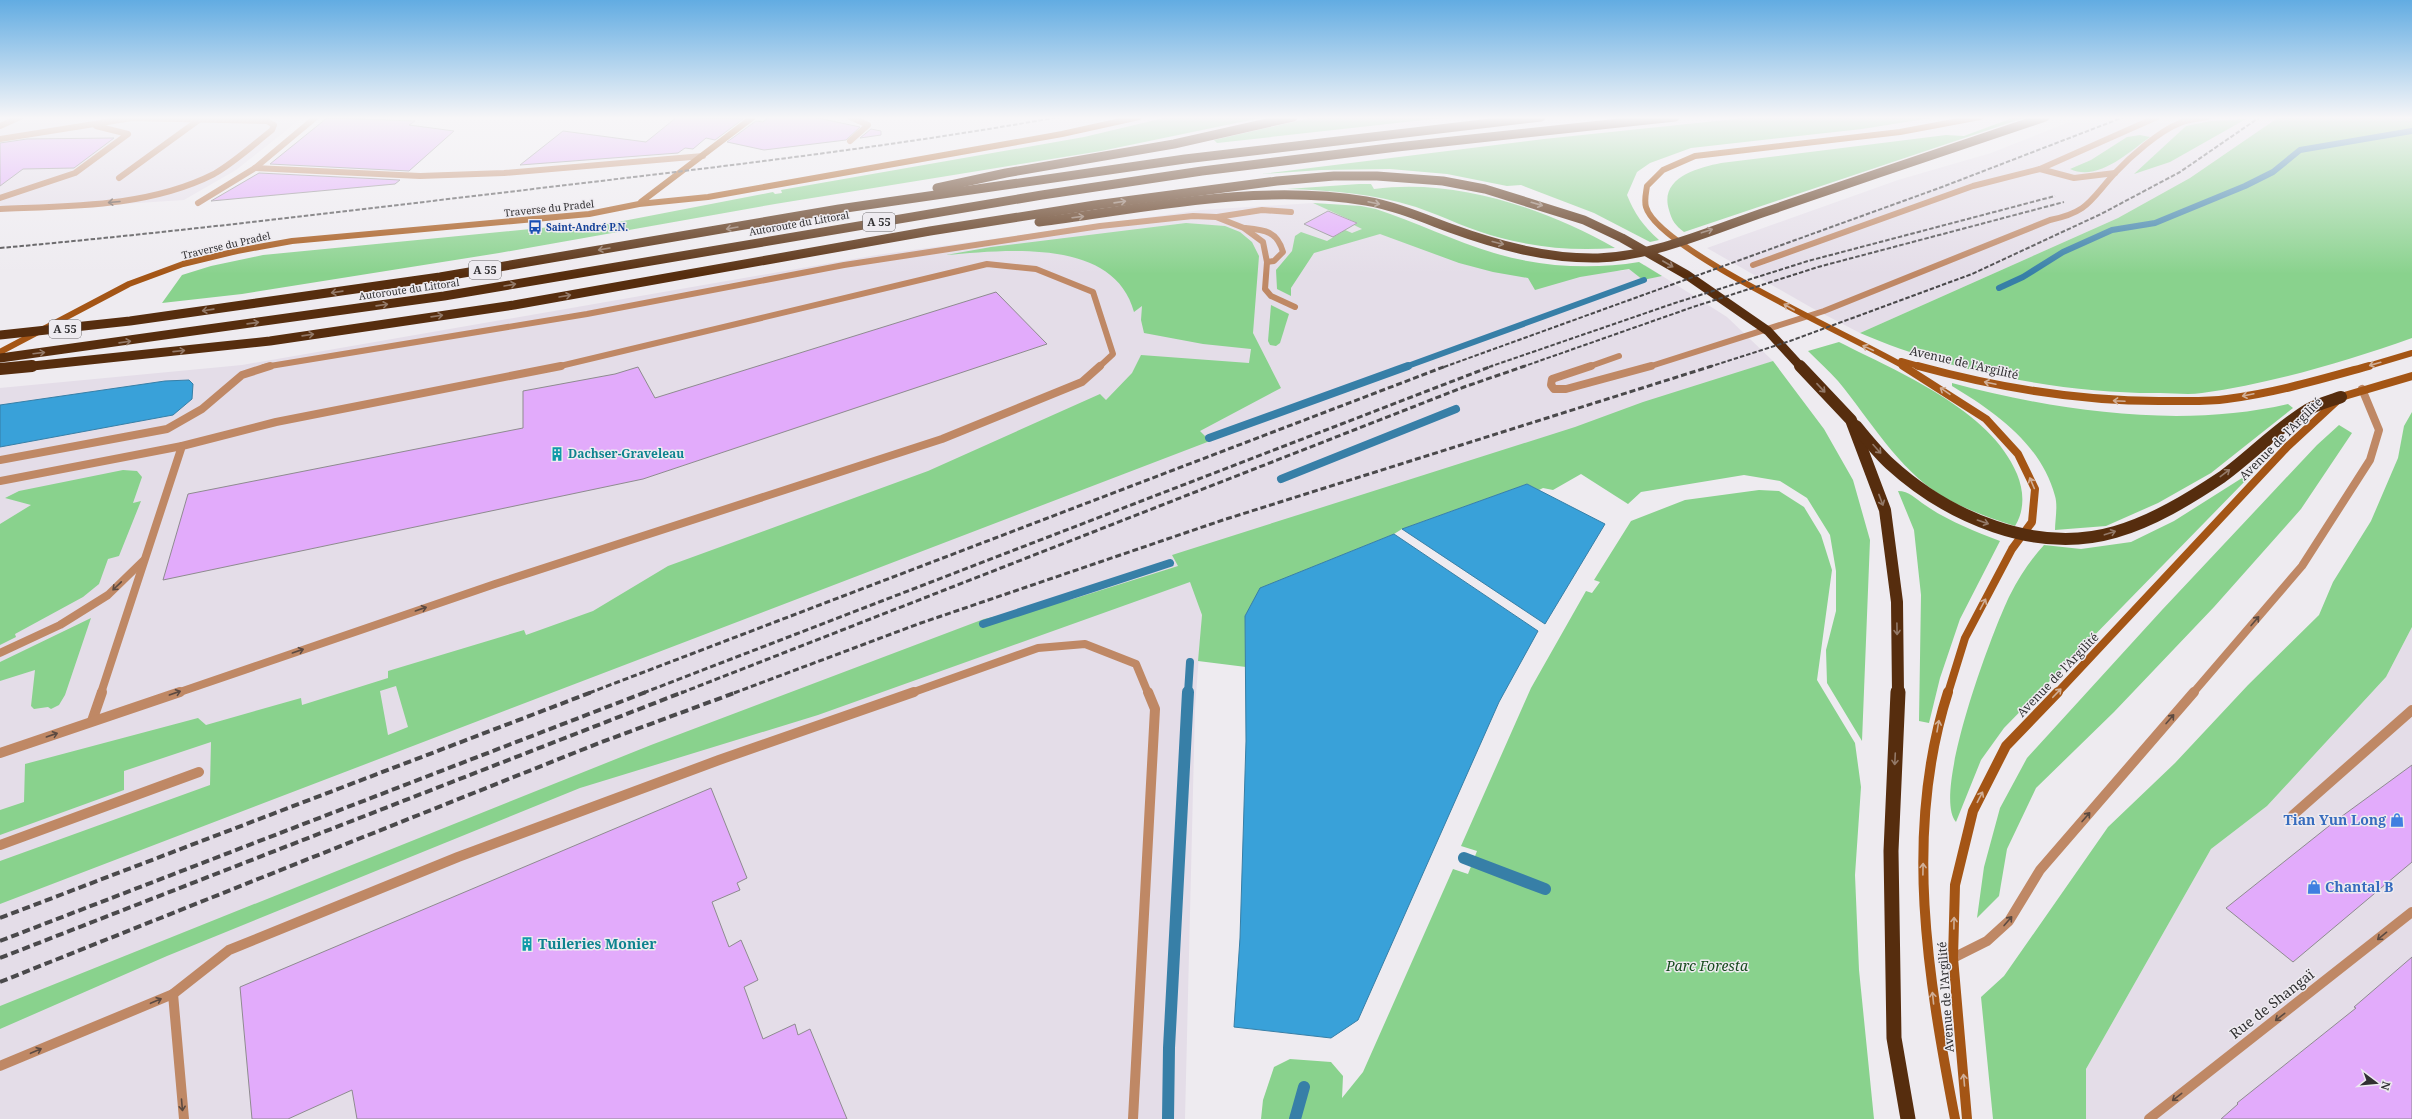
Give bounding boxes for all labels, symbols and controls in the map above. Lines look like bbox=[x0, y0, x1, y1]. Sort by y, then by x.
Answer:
street label: Traverse du Pradel bbox=[503, 196, 595, 220]
one-way arrow bbox=[107, 198, 120, 205]
one-way arrow bbox=[1113, 198, 1126, 206]
one-way arrow bbox=[1367, 199, 1380, 207]
one-way arrow bbox=[1530, 201, 1543, 208]
street label: Autoroute du Littoral bbox=[748, 207, 850, 239]
road number: A 55 bbox=[863, 213, 895, 231]
one-way arrow bbox=[1071, 213, 1084, 221]
bus stop icon: Saint-André P.N. bbox=[527, 219, 543, 235]
place label: Saint-André P.N. bbox=[546, 220, 628, 234]
one-way arrow bbox=[726, 224, 739, 232]
one-way arrow bbox=[1700, 227, 1712, 235]
street label: Traverse du Pradel bbox=[180, 228, 272, 262]
one-way arrow bbox=[1491, 239, 1504, 247]
one-way arrow bbox=[598, 246, 611, 254]
road number: A 55 bbox=[469, 261, 501, 279]
one-way arrow bbox=[1662, 261, 1674, 269]
street label: Autoroute du Littoral bbox=[358, 275, 460, 303]
one-way arrow bbox=[504, 281, 517, 289]
one-way arrow bbox=[331, 288, 344, 296]
one-way arrow bbox=[558, 292, 571, 300]
one-way arrow bbox=[375, 301, 388, 309]
one-way arrow bbox=[1783, 302, 1795, 310]
one-way arrow bbox=[202, 306, 215, 314]
one-way arrow bbox=[430, 312, 443, 320]
one-way arrow bbox=[246, 319, 259, 327]
road number: A 55 bbox=[49, 320, 81, 338]
one-way arrow bbox=[301, 331, 314, 339]
one-way arrow bbox=[118, 338, 131, 346]
street label: Avenue de l'Argilité bbox=[1908, 342, 2020, 383]
one-way arrow bbox=[1863, 343, 1875, 351]
one-way arrow bbox=[172, 347, 185, 354]
one-way arrow bbox=[32, 349, 45, 357]
one-way arrow bbox=[2368, 361, 2381, 368]
one-way arrow bbox=[1984, 379, 1997, 387]
one-way arrow bbox=[1816, 383, 1826, 393]
one-way arrow bbox=[1940, 387, 1951, 395]
one-way arrow bbox=[2242, 392, 2255, 400]
street label: Avenue de l'Argilité bbox=[2235, 393, 2326, 484]
one-way arrow bbox=[2113, 397, 2126, 404]
one-way arrow bbox=[1872, 444, 1882, 454]
place label: Dachser-Graveleau bbox=[568, 445, 684, 462]
building icon: Dachser-Graveleau bbox=[549, 446, 565, 462]
one-way arrow bbox=[2219, 469, 2230, 478]
one-way arrow bbox=[2028, 478, 2035, 490]
one-way arrow bbox=[1877, 494, 1885, 506]
one-way arrow bbox=[1977, 519, 1990, 526]
one-way arrow bbox=[2103, 529, 2116, 536]
one-way arrow bbox=[112, 581, 122, 591]
one-way arrow bbox=[1979, 599, 1987, 611]
one-way arrow bbox=[415, 605, 428, 612]
one-way arrow bbox=[2251, 615, 2260, 626]
one-way arrow bbox=[1893, 622, 1901, 635]
street label: Avenue de l'Argilité bbox=[2013, 629, 2102, 720]
one-way arrow bbox=[292, 647, 305, 654]
one-way arrow bbox=[2052, 688, 2062, 698]
one-way arrow bbox=[169, 689, 182, 696]
one-way arrow bbox=[2166, 714, 2175, 724]
one-way arrow bbox=[1934, 720, 1942, 733]
one-way arrow bbox=[46, 731, 59, 738]
one-way arrow bbox=[1892, 752, 1899, 765]
one-way arrow bbox=[1977, 791, 1984, 803]
place label: Tian Yun Long bbox=[2284, 810, 2386, 829]
one-way arrow bbox=[2081, 812, 2090, 823]
shop icon: Tian Yun Long bbox=[2389, 812, 2405, 828]
one-way arrow bbox=[1919, 863, 1926, 876]
place label: Chantal B bbox=[2325, 877, 2394, 896]
shop icon: Chantal B bbox=[2306, 879, 2322, 895]
one-way arrow bbox=[2003, 916, 2012, 926]
one-way arrow bbox=[1950, 917, 1958, 930]
one-way arrow bbox=[2376, 932, 2387, 940]
place label: Tuileries Monier bbox=[538, 934, 657, 953]
building icon: Tuileries Monier bbox=[519, 936, 535, 952]
street label: Avenue de l'Argilité bbox=[1933, 941, 1958, 1053]
park label: Parc Foresta bbox=[1665, 956, 1749, 975]
street label: Rue de Shangaï bbox=[2226, 964, 2318, 1043]
one-way arrow bbox=[1930, 992, 1937, 1005]
one-way arrow bbox=[149, 997, 161, 1004]
one-way arrow bbox=[2274, 1012, 2285, 1021]
one-way arrow bbox=[30, 1047, 42, 1055]
north arrow bbox=[2356, 1063, 2396, 1103]
one-way arrow bbox=[1960, 1074, 1967, 1087]
text: N bbox=[2378, 1080, 2394, 1092]
one-way arrow bbox=[2172, 1093, 2183, 1101]
one-way arrow bbox=[179, 1098, 186, 1111]

